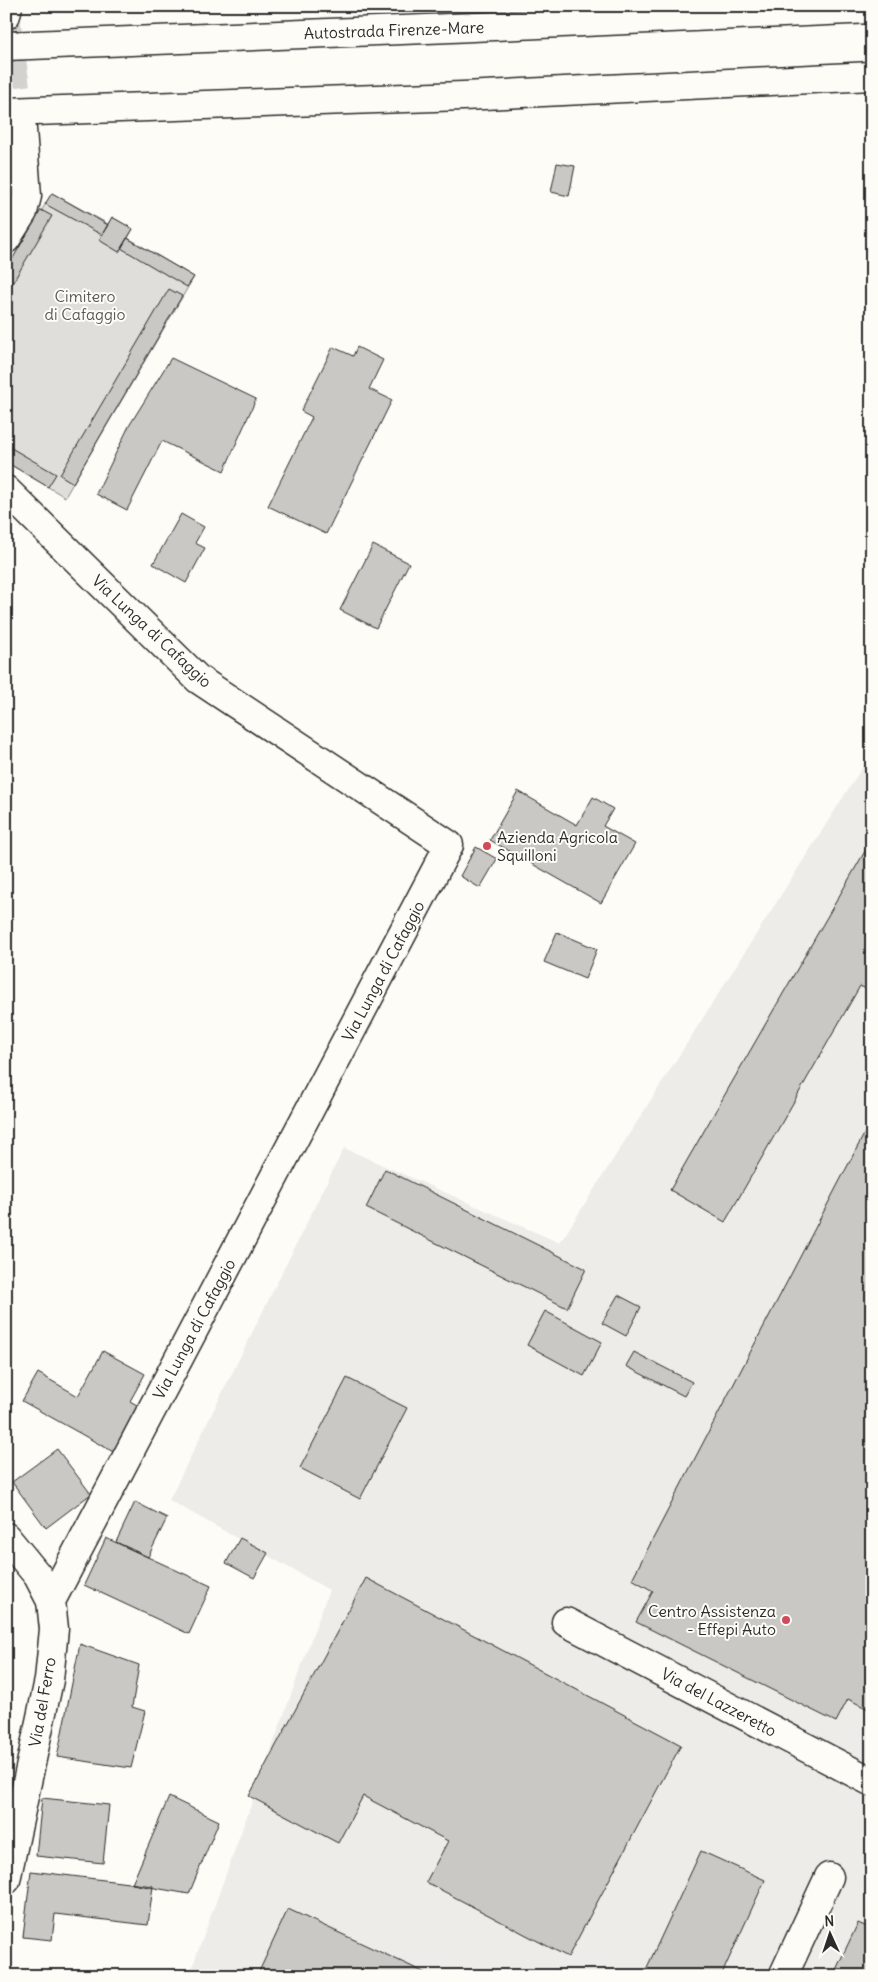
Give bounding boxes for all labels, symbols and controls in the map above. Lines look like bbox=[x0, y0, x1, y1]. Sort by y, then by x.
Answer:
street label: Autostrada Firenze-Mare bbox=[303, 17, 485, 43]
park label: Cimitero di Cafaggio bbox=[45, 286, 125, 324]
street label: Via Lunga di Cafaggio bbox=[88, 570, 216, 692]
place label: Azienda Agricola Squilloni bbox=[497, 827, 618, 865]
marker: Azienda Agricola Squilloni bbox=[481, 840, 493, 852]
street label: Via Lunga di Cafaggio bbox=[337, 897, 429, 1045]
street label: Via Lunga di Cafaggio bbox=[148, 1255, 240, 1403]
place label: Centro Assistenza - Effepi Auto bbox=[648, 1601, 776, 1639]
marker: Centro Assistenza - Effepi Auto bbox=[780, 1614, 792, 1626]
street label: Via del Ferro bbox=[24, 1656, 60, 1748]
street label: Via del Lazzeretto bbox=[658, 1663, 780, 1741]
north arrow bbox=[806, 1910, 856, 1960]
text: N bbox=[824, 1912, 835, 1930]

